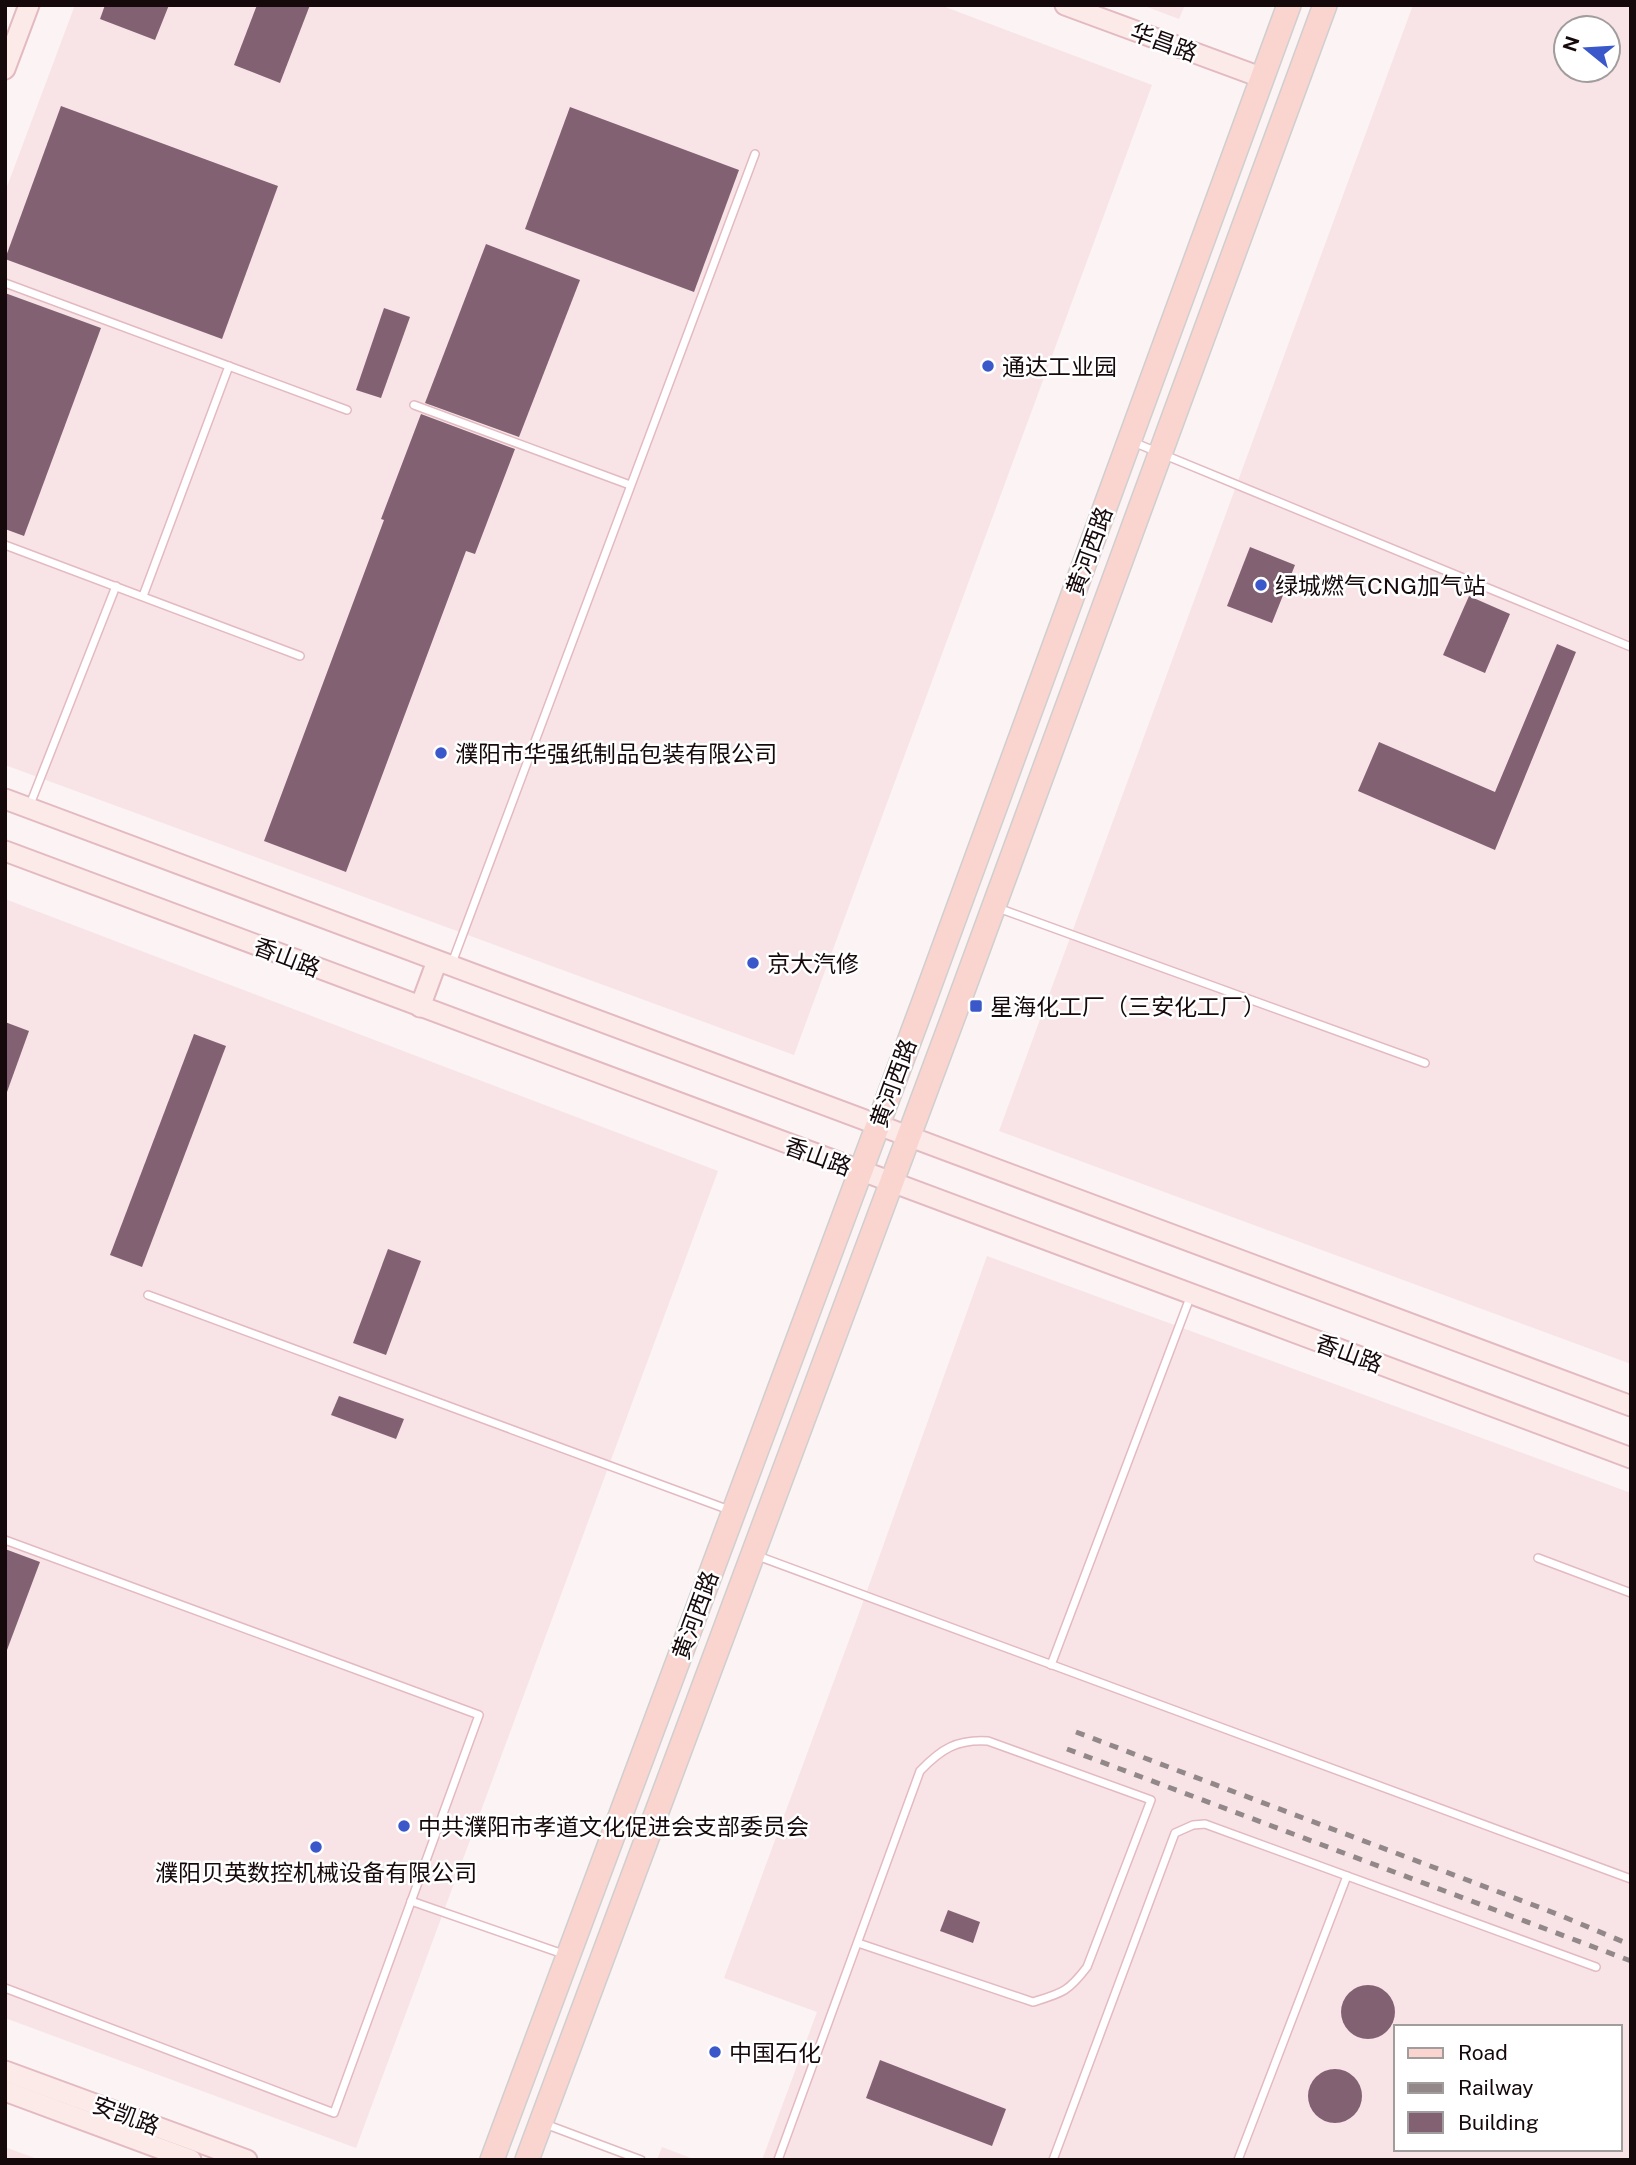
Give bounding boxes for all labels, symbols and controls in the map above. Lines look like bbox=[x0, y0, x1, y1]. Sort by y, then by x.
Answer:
north arrow bbox=[1552, 14, 1622, 84]
street label: 华昌路 bbox=[1127, 18, 1201, 66]
text: N bbox=[1558, 33, 1584, 54]
place label: 通达工业园 bbox=[1002, 353, 1117, 380]
marker: 通达工业园 bbox=[980, 358, 996, 374]
street label: 黄河西路 bbox=[1061, 503, 1117, 599]
place label: 绿城燃气CNG加气站 bbox=[1275, 572, 1486, 599]
marker: 绿城燃气CNG加气站 bbox=[1253, 577, 1269, 593]
place label: 濮阳市华强纸制品包装有限公司 bbox=[455, 740, 777, 767]
marker: 濮阳市华强纸制品包装有限公司 bbox=[433, 745, 449, 761]
street label: 香山路 bbox=[250, 932, 324, 982]
place label: 京大汽修 bbox=[767, 950, 859, 977]
marker: 京大汽修 bbox=[745, 955, 761, 971]
place label: 星海化工厂（三安化工厂） bbox=[990, 993, 1266, 1020]
marker: 星海化工厂（三安化工厂） bbox=[968, 998, 984, 1014]
street label: 黄河西路 bbox=[865, 1035, 921, 1131]
street label: 香山路 bbox=[781, 1132, 855, 1180]
street label: 香山路 bbox=[1312, 1329, 1386, 1377]
street label: 黄河西路 bbox=[667, 1567, 723, 1663]
place label: 中共濮阳市孝道文化促进会支部委员会 bbox=[418, 1813, 809, 1840]
marker: 中共濮阳市孝道文化促进会支部委员会 bbox=[396, 1818, 412, 1834]
marker: 濮阳贝英数控机械设备有限公司 bbox=[308, 1839, 324, 1855]
place label: 濮阳贝英数控机械设备有限公司 bbox=[155, 1859, 477, 1886]
legend bbox=[1394, 2025, 1622, 2151]
place label: 中国石化 bbox=[729, 2039, 821, 2066]
text: Road bbox=[1458, 2040, 1508, 2065]
marker: 中国石化 bbox=[707, 2044, 723, 2060]
text: Railway bbox=[1458, 2075, 1534, 2100]
street label: 安凯路 bbox=[89, 2091, 163, 2139]
text: Building bbox=[1458, 2110, 1539, 2135]

